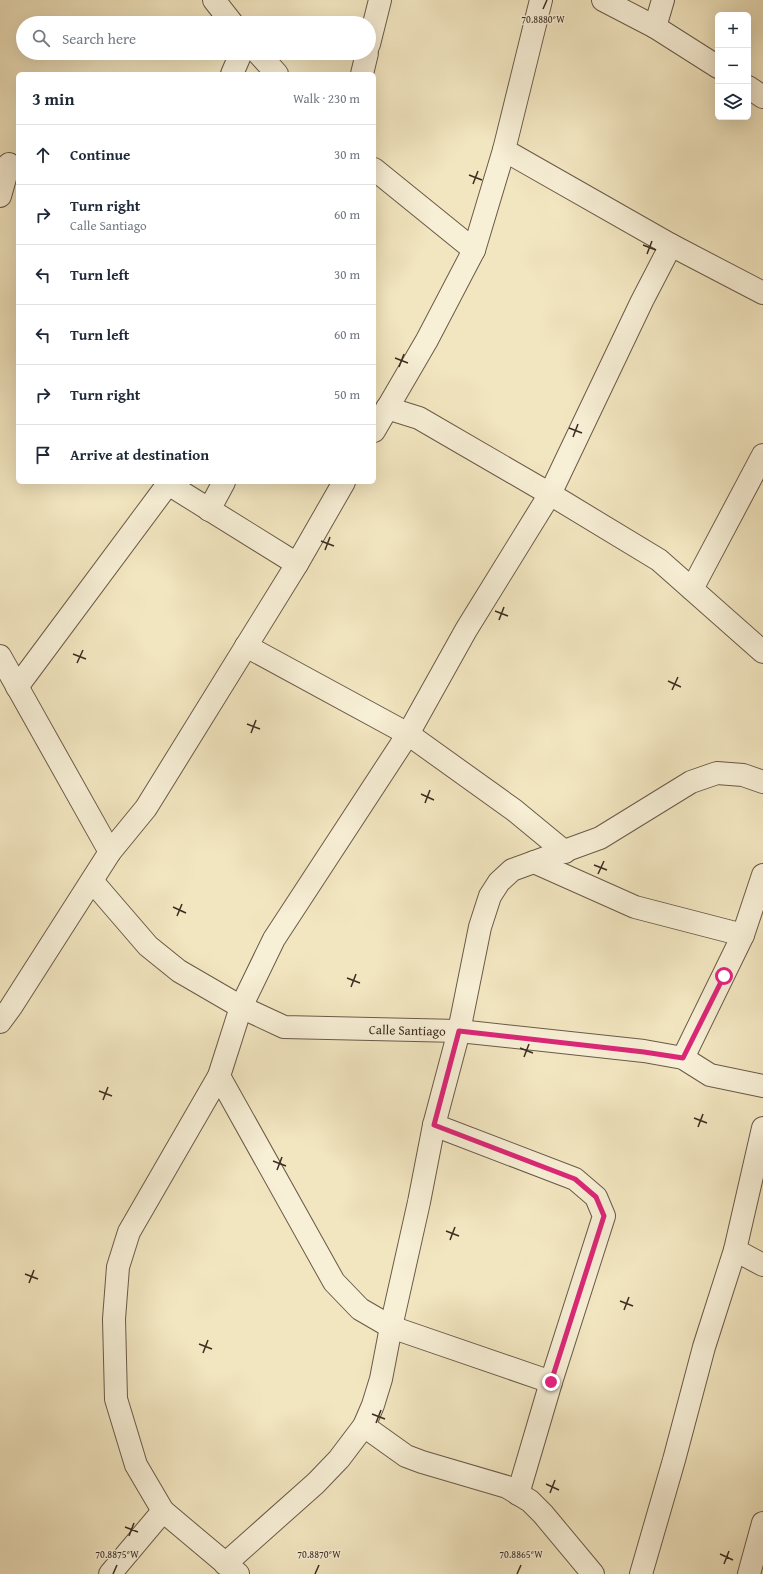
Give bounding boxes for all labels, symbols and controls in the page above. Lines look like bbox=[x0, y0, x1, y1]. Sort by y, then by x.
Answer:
text: 70.8880°W bbox=[521, 12, 565, 27]
map controls bbox=[715, 12, 751, 120]
button: + bbox=[715, 12, 751, 48]
search box bbox=[16, 16, 376, 60]
icon: search bbox=[30, 27, 52, 49]
text: Search here bbox=[62, 28, 136, 49]
button: − bbox=[715, 48, 751, 84]
button: layers bbox=[715, 84, 751, 120]
text: 3 min bbox=[32, 86, 74, 111]
text: Walk · 230 m bbox=[293, 89, 360, 108]
icon: ahead bbox=[32, 144, 54, 166]
text: Continue bbox=[70, 144, 131, 165]
text: 30 m bbox=[334, 145, 360, 164]
text: Turn right bbox=[70, 195, 141, 216]
icon: right bbox=[32, 204, 54, 226]
text: 60 m bbox=[334, 205, 360, 224]
text: Calle Santiago bbox=[70, 216, 147, 235]
icon: left bbox=[32, 264, 54, 286]
text: Turn left bbox=[70, 264, 129, 285]
text: 30 m bbox=[334, 265, 360, 284]
icon: left bbox=[32, 324, 54, 346]
text: Turn left bbox=[70, 324, 129, 345]
text: 60 m bbox=[334, 325, 360, 344]
icon: right bbox=[32, 384, 54, 406]
text: Turn right bbox=[70, 384, 141, 405]
text: 50 m bbox=[334, 385, 360, 404]
icon: arrive bbox=[32, 444, 54, 466]
text: Arrive at destination bbox=[70, 444, 209, 465]
route start bbox=[715, 967, 733, 985]
street label: Calle Santiago bbox=[369, 1020, 446, 1041]
route end bbox=[542, 1373, 560, 1391]
text: 70.8875°W bbox=[95, 1547, 139, 1562]
text: 70.8870°W bbox=[297, 1547, 341, 1562]
text: 70.8865°W bbox=[499, 1547, 543, 1562]

